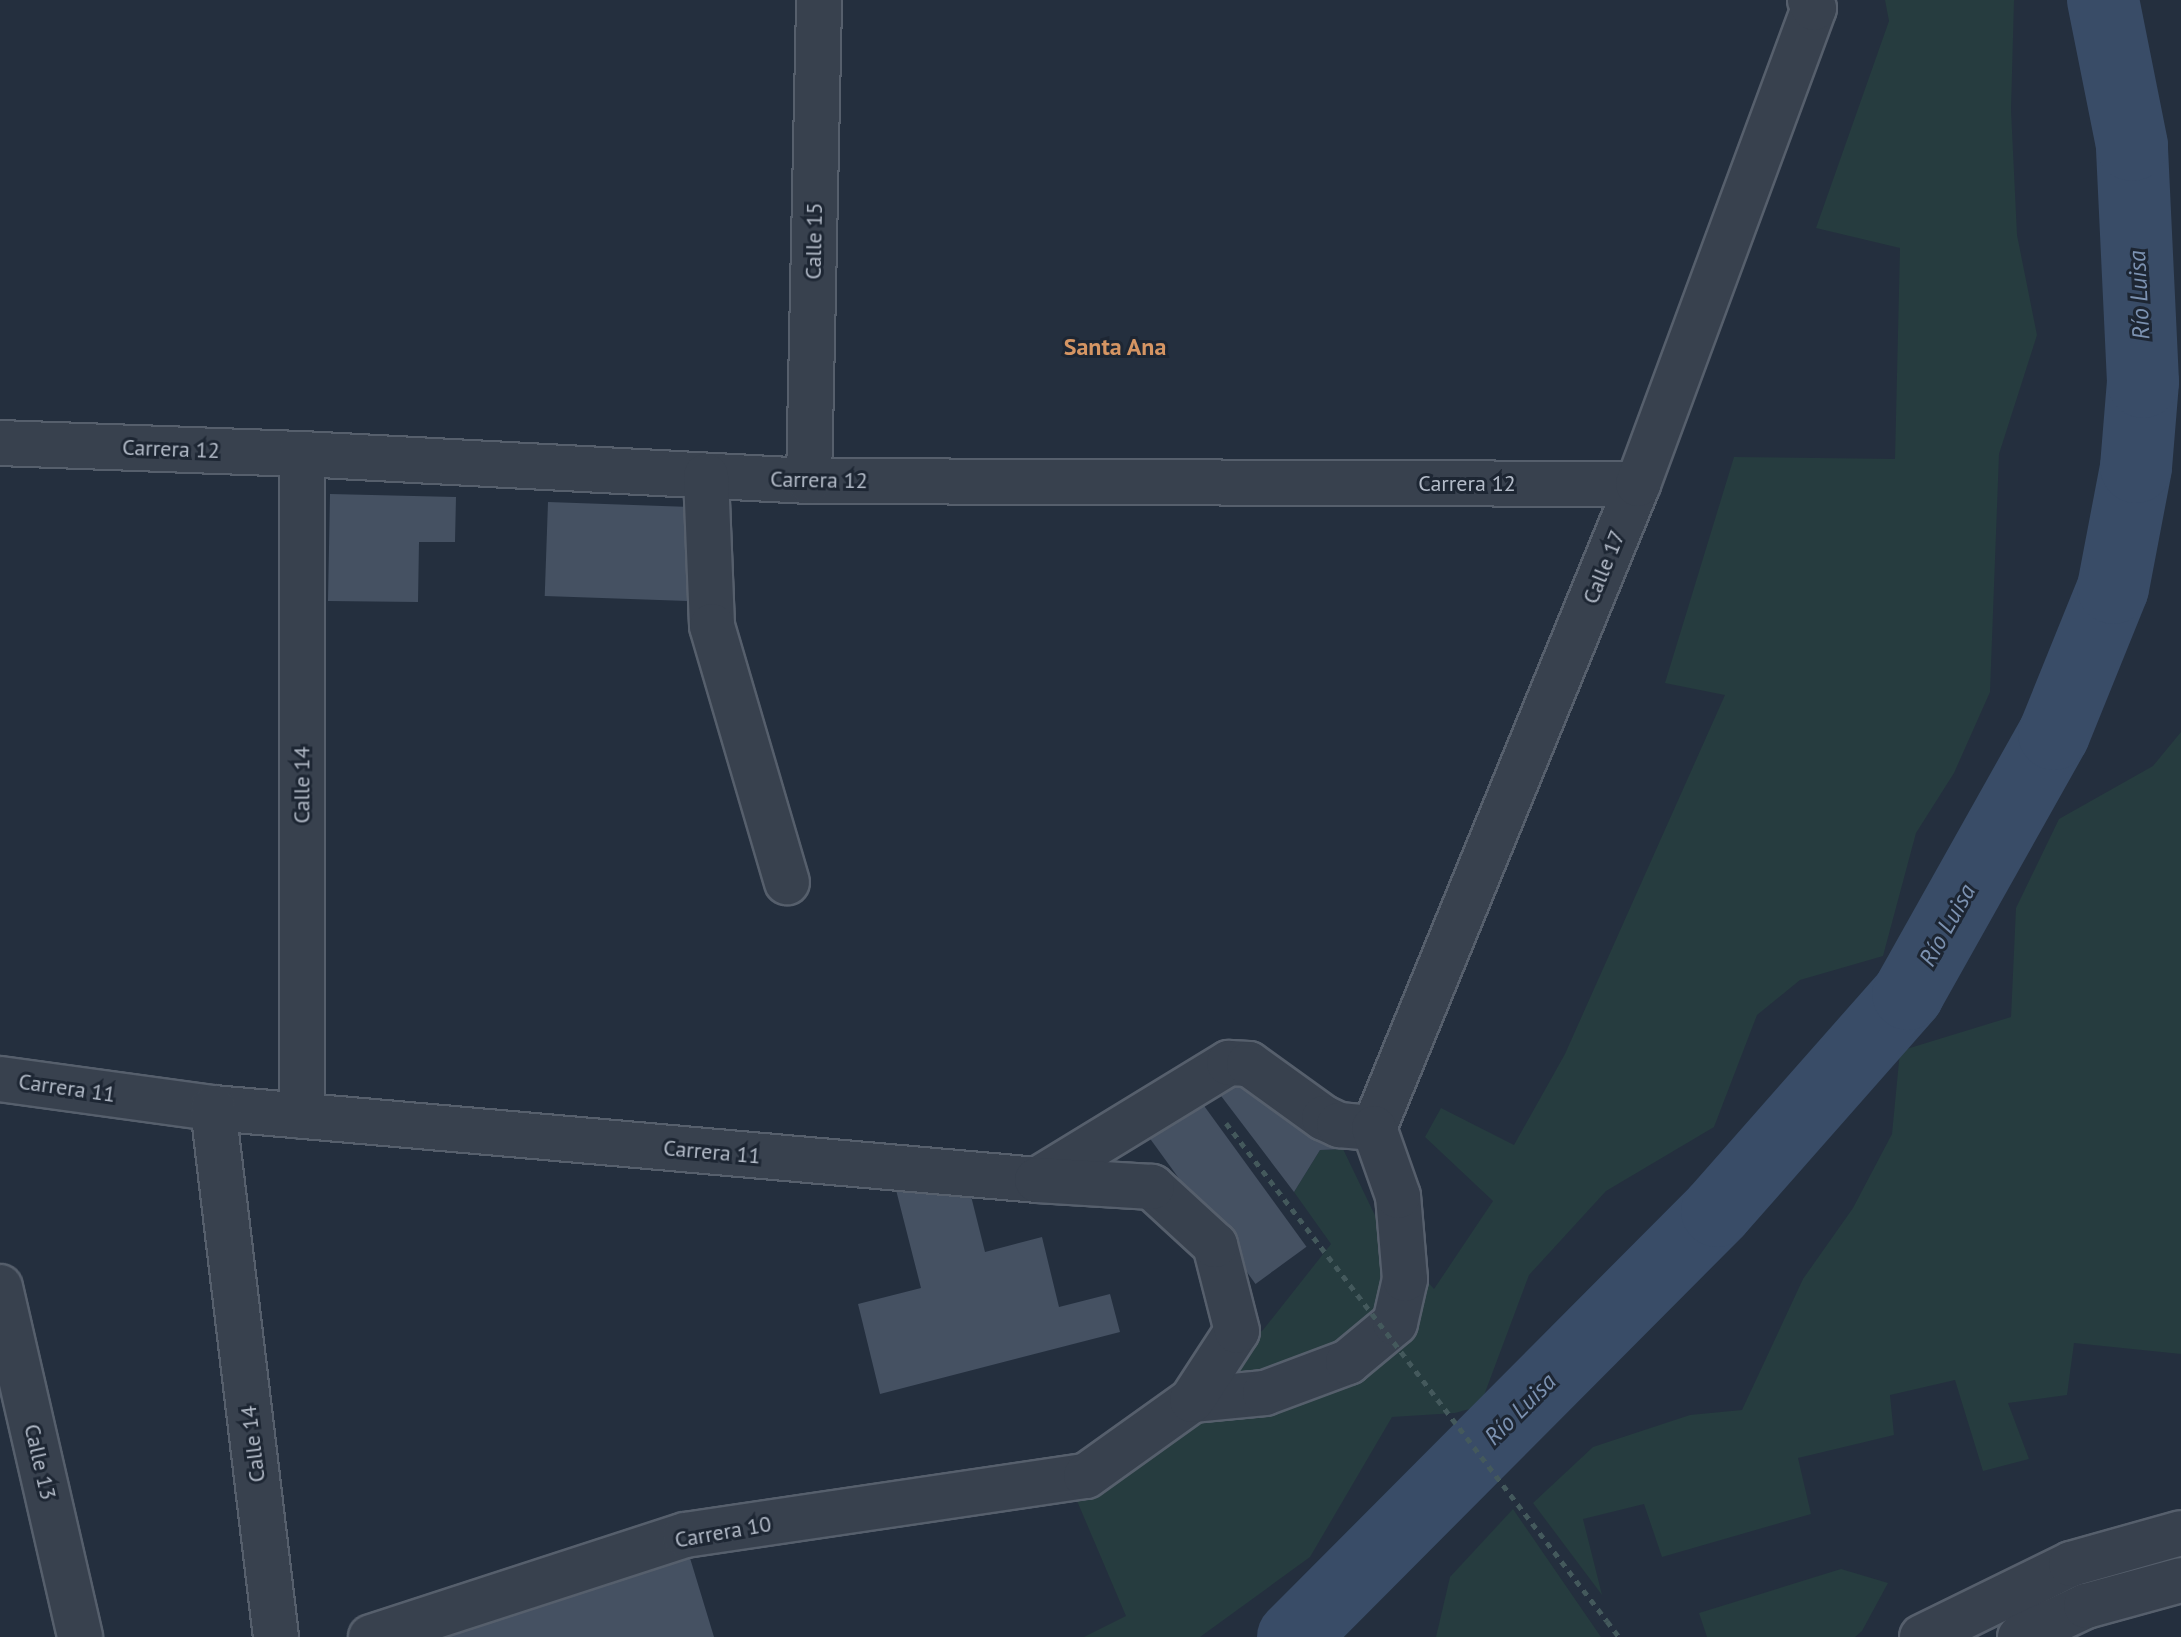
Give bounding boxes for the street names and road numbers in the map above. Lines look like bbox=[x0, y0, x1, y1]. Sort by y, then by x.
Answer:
street label: Calle 15 bbox=[800, 202, 828, 280]
street label: Carrera 12 bbox=[122, 434, 220, 464]
street label: Carrera 12 bbox=[770, 466, 868, 494]
street label: Carrera 12 bbox=[1418, 471, 1516, 497]
street label: Calle 17 bbox=[1577, 526, 1631, 608]
street label: Calle 14 bbox=[289, 747, 315, 823]
street label: Carrera 11 bbox=[17, 1068, 117, 1108]
street label: Carrera 11 bbox=[662, 1135, 762, 1169]
street label: Calle 14 bbox=[235, 1404, 271, 1484]
street label: Calle 13 bbox=[18, 1422, 62, 1502]
street label: Carrera 10 bbox=[673, 1511, 773, 1553]

